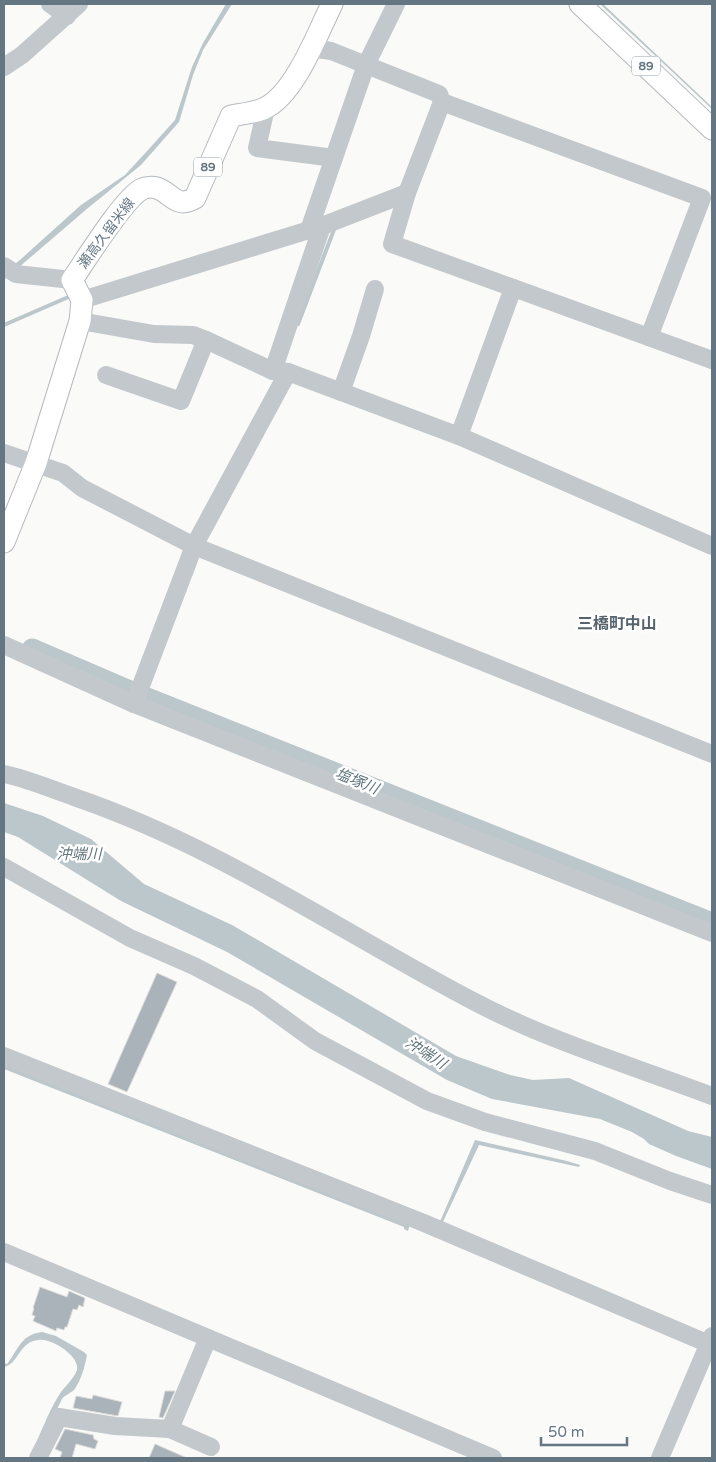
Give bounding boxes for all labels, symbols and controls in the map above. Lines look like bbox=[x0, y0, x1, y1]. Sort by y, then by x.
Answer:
road number: 89 bbox=[632, 56, 660, 76]
road number: 89 bbox=[194, 158, 222, 176]
street label: 瀬高久留米線 bbox=[74, 195, 138, 272]
district label: 三橋町中山 bbox=[577, 614, 657, 634]
water label: 塩塚川 bbox=[333, 764, 383, 799]
water label: 沖端川 bbox=[56, 845, 103, 863]
water label: 沖端川 bbox=[402, 1033, 451, 1074]
scale bar bbox=[541, 1414, 627, 1446]
text: 50 m bbox=[548, 1423, 585, 1441]

